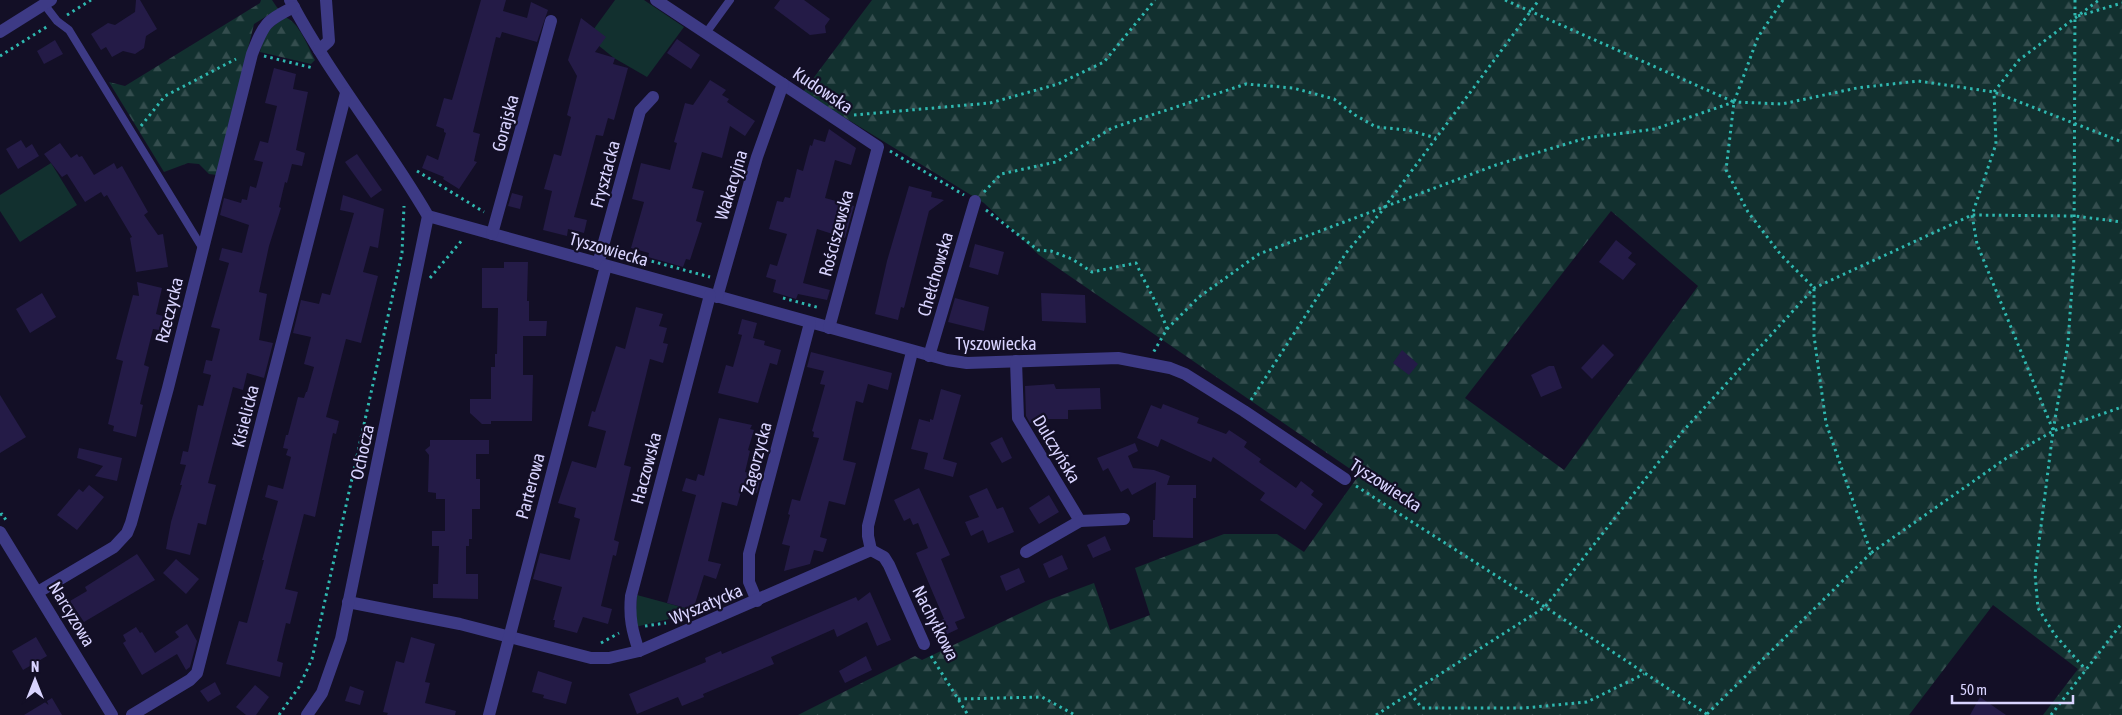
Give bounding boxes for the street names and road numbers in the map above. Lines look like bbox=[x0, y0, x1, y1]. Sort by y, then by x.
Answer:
street label: Kudowska bbox=[789, 62, 857, 118]
street label: Gorajska bbox=[487, 92, 523, 154]
street label: Frysztacka bbox=[586, 138, 624, 210]
street label: Wakacyjna bbox=[710, 147, 752, 223]
street label: Rościszewska bbox=[814, 187, 858, 279]
street label: Tyszowiecka bbox=[567, 228, 651, 270]
street label: Chełchowska bbox=[913, 229, 957, 319]
street label: Rzeczycka bbox=[151, 275, 187, 345]
street label: Tyszowiecka bbox=[955, 333, 1037, 354]
street label: Kisielicka bbox=[227, 383, 263, 449]
street label: Dulczyńska bbox=[1029, 411, 1085, 487]
street label: Zagorzycka bbox=[736, 419, 776, 497]
street label: Ochocza bbox=[346, 422, 378, 482]
street label: Haczowska bbox=[626, 430, 666, 506]
street label: Parterowa bbox=[511, 451, 549, 521]
street label: Tyszowiecka bbox=[1346, 454, 1426, 516]
street label: Narcyzowa bbox=[44, 578, 100, 650]
street label: Wyszatycka bbox=[666, 579, 746, 629]
street label: Nachyłkowa bbox=[908, 582, 964, 664]

